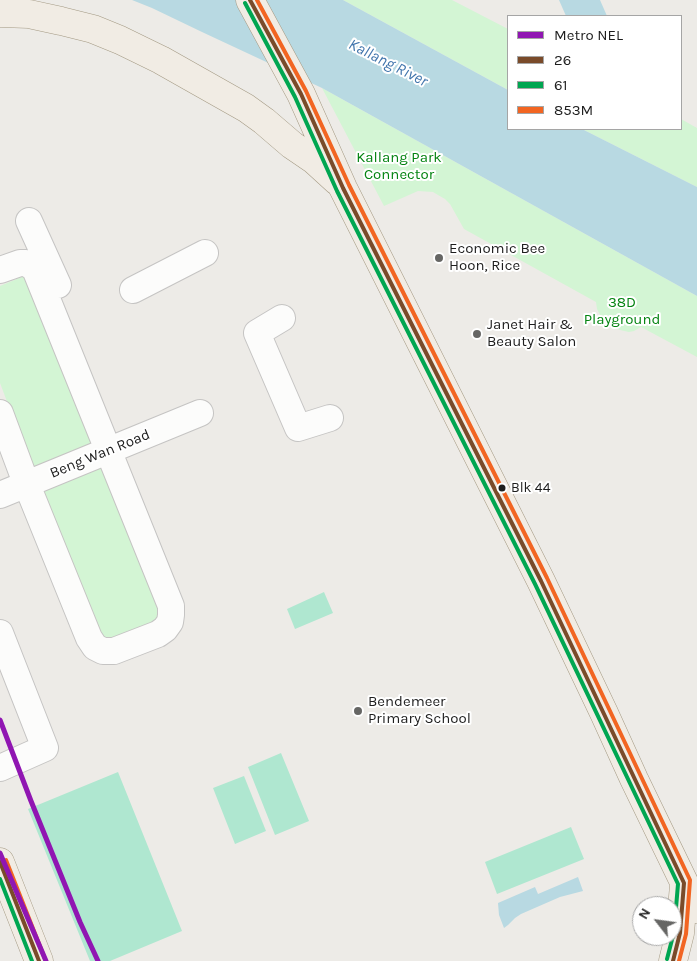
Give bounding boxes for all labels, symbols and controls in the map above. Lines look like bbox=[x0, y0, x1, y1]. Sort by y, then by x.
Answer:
legend bbox=[507, 15, 682, 130]
text: Metro NEL bbox=[554, 26, 623, 44]
water label: Kallang River bbox=[345, 35, 431, 91]
text: 26 bbox=[554, 51, 571, 69]
text: 61 bbox=[554, 76, 568, 94]
text: 853M bbox=[554, 101, 593, 119]
park label: Kallang Park Connector bbox=[356, 149, 442, 184]
place label: Economic Bee Hoon, Rice bbox=[449, 240, 545, 275]
marker: Economic Bee Hoon, Rice bbox=[433, 252, 445, 264]
park label: 38D Playground bbox=[584, 294, 660, 329]
place label: Janet Hair & Beauty Salon bbox=[487, 316, 576, 351]
marker: Janet Hair & Beauty Salon bbox=[471, 328, 483, 340]
street label: Beng Wan Road bbox=[47, 426, 153, 482]
place label: Blk 44 bbox=[511, 480, 550, 496]
marker: Blk 44 bbox=[497, 483, 507, 493]
place label: Bendemeer Primary School bbox=[368, 693, 471, 728]
marker: Bendemeer Primary School bbox=[352, 705, 364, 717]
north arrow bbox=[632, 896, 682, 946]
text: N bbox=[635, 905, 654, 922]

